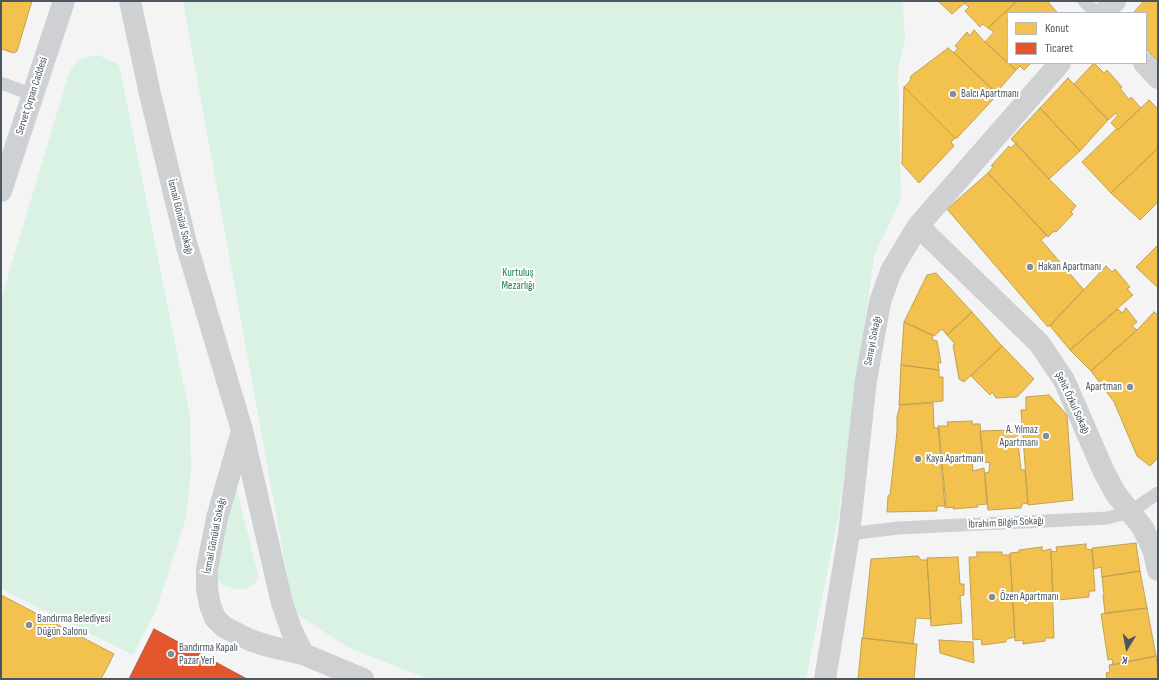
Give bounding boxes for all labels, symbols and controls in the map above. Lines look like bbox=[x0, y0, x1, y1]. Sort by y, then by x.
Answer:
legend bbox=[1007, 12, 1147, 64]
text: Konut bbox=[1045, 21, 1069, 36]
text: Ticaret bbox=[1045, 41, 1073, 56]
street label: Servet Çırpan Caddesi bbox=[13, 56, 51, 136]
place label: Balcı Apartmanı bbox=[961, 87, 1019, 101]
marker: Balcı Apartmanı bbox=[948, 89, 958, 99]
street label: İsmail Gönülal Sokağı bbox=[164, 178, 196, 256]
place label: Hakan Apartmanı bbox=[1038, 260, 1101, 274]
marker: Hakan Apartmanı bbox=[1025, 262, 1035, 272]
park label: Kurtuluş Mezarlığı bbox=[502, 266, 534, 292]
street label: Sanayi Sokağı bbox=[862, 315, 884, 367]
street label: Şehit Özkul Sokağı bbox=[1052, 370, 1092, 436]
place label: Apartman bbox=[1086, 380, 1122, 394]
marker: Apartman bbox=[1125, 382, 1135, 392]
place label: A. Yılmaz Apartmanı bbox=[1000, 423, 1038, 449]
marker: A. Yılmaz Apartmanı bbox=[1041, 431, 1051, 441]
place label: Kaya Apartmanı bbox=[926, 452, 984, 466]
marker: Kaya Apartmanı bbox=[913, 454, 923, 464]
street label: İsmail Gönülal Sokağı bbox=[201, 497, 229, 575]
street label: İbrahim Bilgin Sokağı bbox=[968, 514, 1044, 532]
place label: Özen Apartmanı bbox=[1000, 590, 1058, 604]
marker: Özen Apartmanı bbox=[987, 592, 997, 602]
place label: Bandırma Belediyesi Düğün Salonu bbox=[37, 612, 111, 638]
marker: Bandırma Belediyesi Düğün Salonu bbox=[24, 620, 34, 630]
north arrow bbox=[1107, 628, 1147, 668]
place label: Bandırma Kapalı Pazar Yeri bbox=[179, 641, 238, 667]
marker: Bandırma Kapalı Pazar Yeri bbox=[166, 649, 176, 659]
text: K bbox=[1121, 653, 1129, 667]

